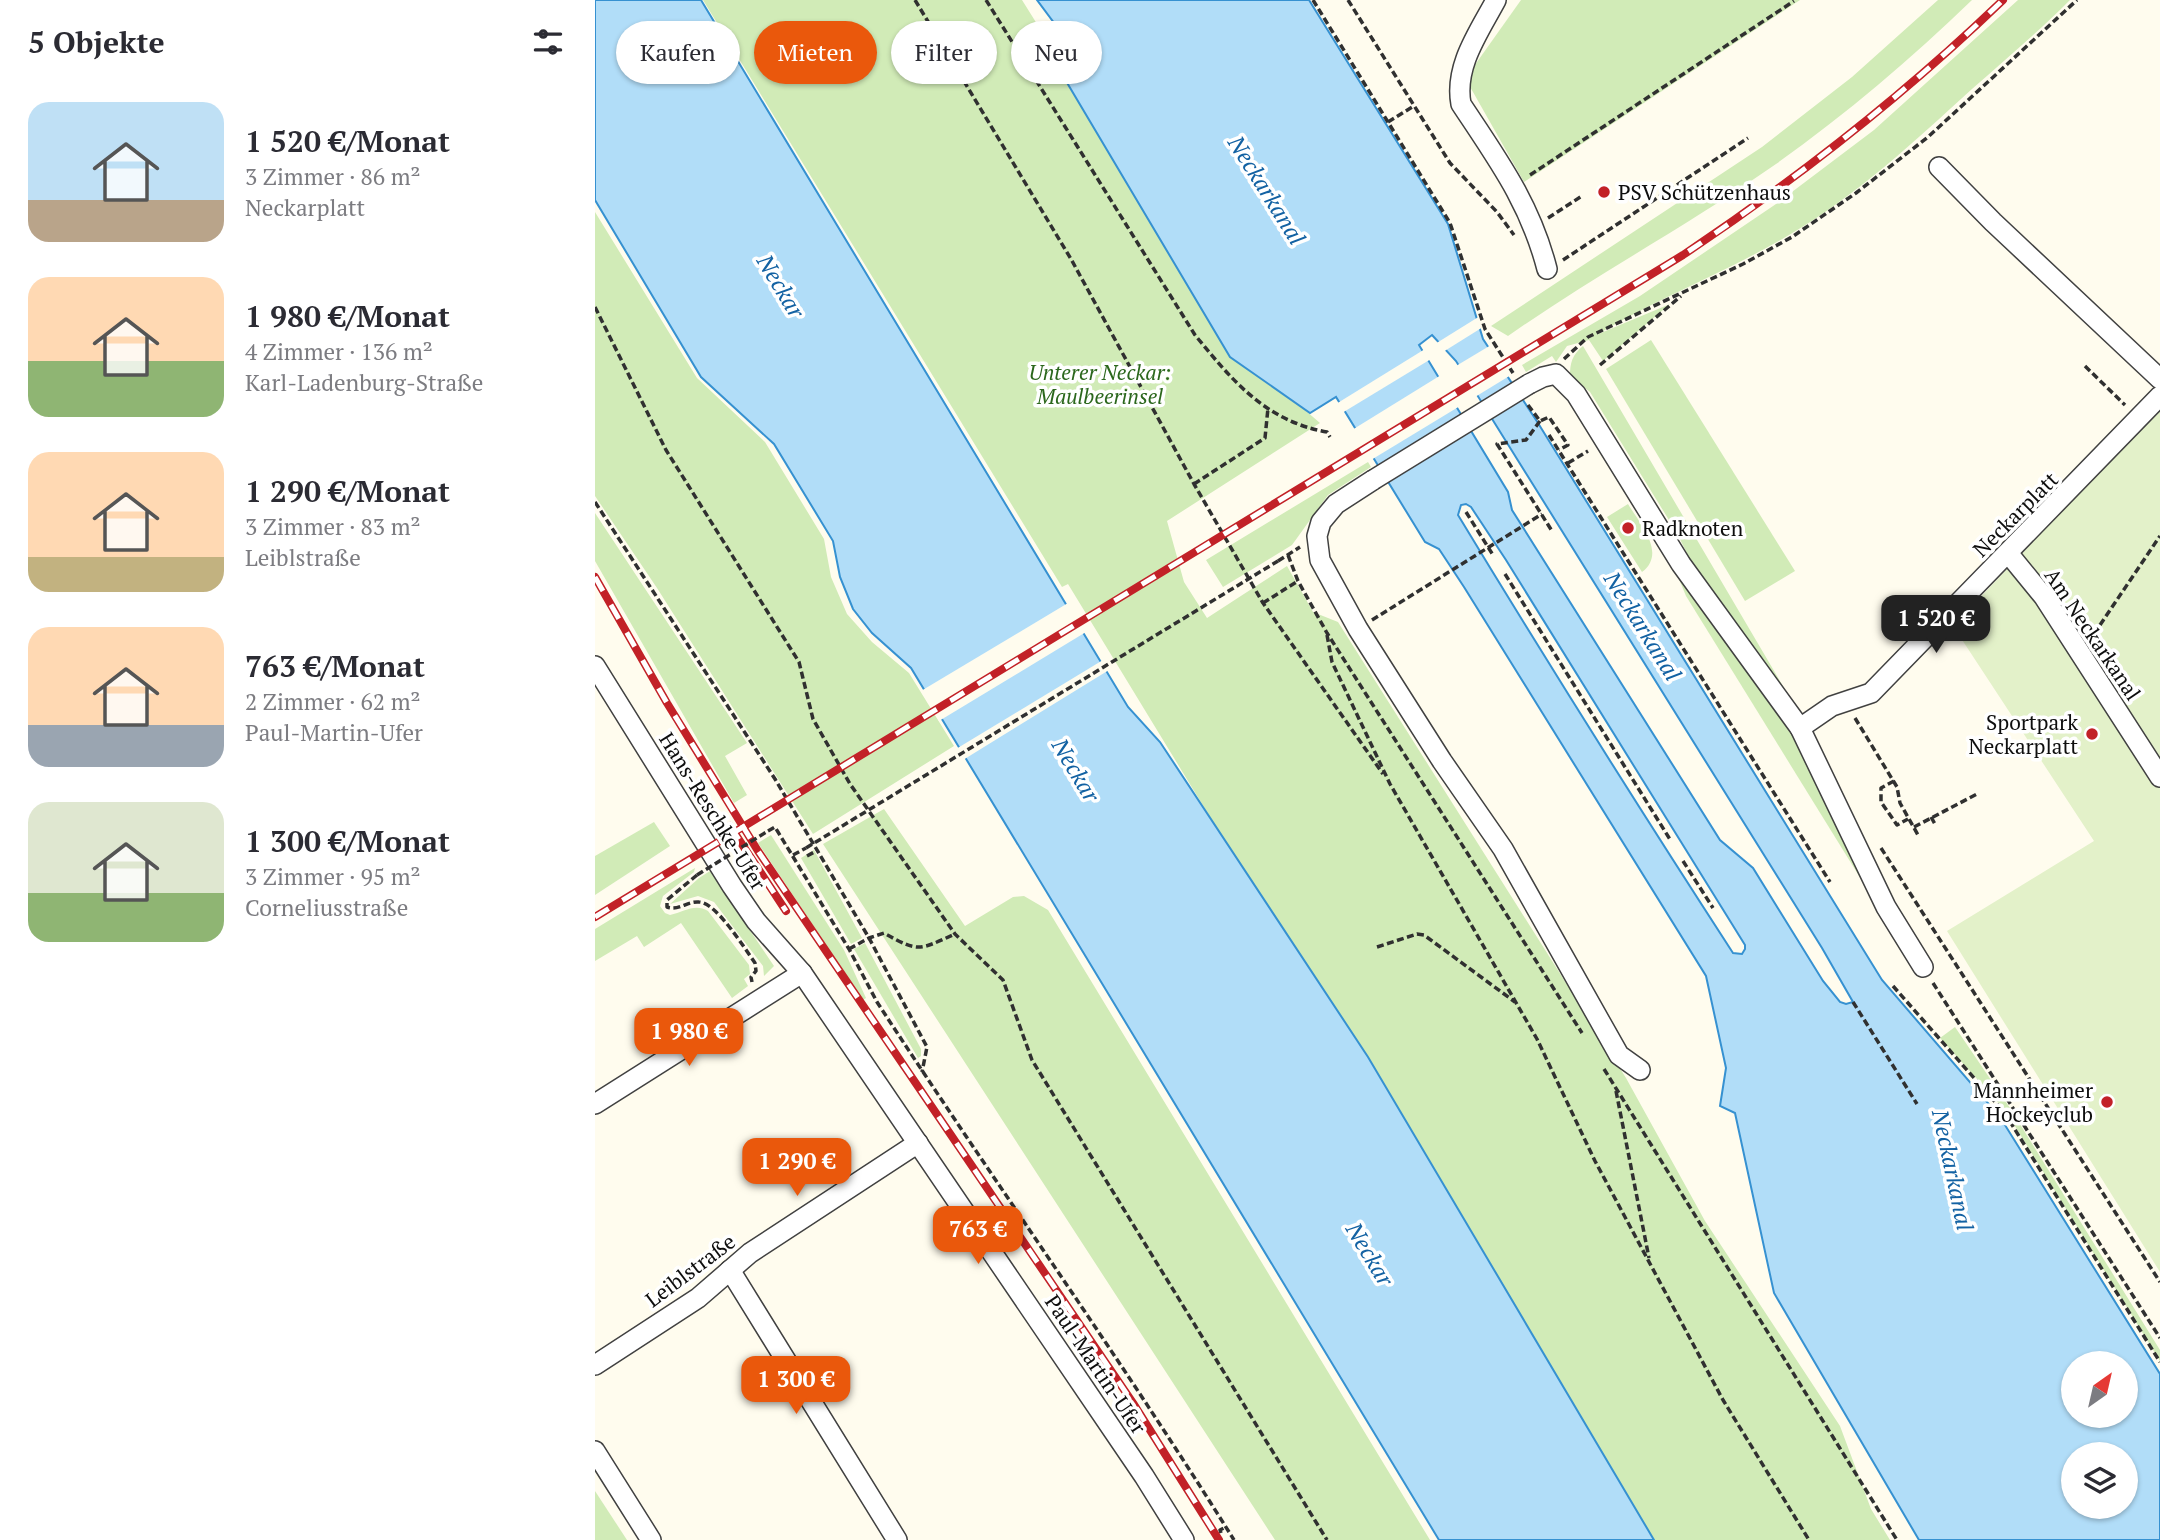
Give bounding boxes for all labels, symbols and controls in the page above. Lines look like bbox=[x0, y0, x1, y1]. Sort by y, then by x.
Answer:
chip: Kaufen bbox=[616, 21, 740, 84]
chip: Mieten bbox=[754, 21, 877, 84]
chip: Filter bbox=[891, 21, 997, 84]
chip: Neu bbox=[1011, 21, 1102, 84]
text: 5 Objekte bbox=[28, 22, 165, 62]
icon: filters bbox=[529, 23, 567, 61]
text: 1 520 €/Monat bbox=[245, 121, 450, 161]
water label: Neckarkanal bbox=[1221, 129, 1313, 251]
icon: home bbox=[84, 130, 168, 214]
text: 3 Zimmer · 86 m² bbox=[245, 161, 420, 192]
place label: PSV Schützenhaus bbox=[1618, 178, 1791, 206]
marker: PSV Schützenhaus bbox=[1596, 184, 1612, 200]
text: Neckarplatt bbox=[245, 192, 365, 223]
water label: Neckar bbox=[749, 248, 813, 324]
text: 1 980 €/Monat bbox=[245, 296, 450, 336]
icon: home bbox=[84, 305, 168, 389]
text: 4 Zimmer · 136 m² bbox=[245, 336, 433, 367]
park label: Unterer Neckar: Maulbeerinsel bbox=[1029, 358, 1171, 410]
text: Karl-Ladenburg-Straße bbox=[245, 367, 483, 398]
street label: Neckarplatt bbox=[1966, 465, 2064, 563]
text: 1 290 €/Monat bbox=[245, 471, 450, 511]
icon: home bbox=[84, 480, 168, 564]
text: 3 Zimmer · 83 m² bbox=[245, 511, 420, 542]
place label: Radknoten bbox=[1642, 514, 1744, 542]
marker: Radknoten bbox=[1620, 520, 1636, 536]
text: Leiblstraße bbox=[245, 542, 361, 573]
street label: Am Neckarkanal bbox=[2038, 562, 2148, 706]
water label: Neckarkanal bbox=[1597, 565, 1689, 687]
pin: 1 520 € bbox=[1871, 596, 2001, 655]
text: 1 520 € bbox=[1897, 602, 1975, 633]
text: 763 €/Monat bbox=[245, 646, 425, 686]
icon: home bbox=[84, 655, 168, 739]
text: 2 Zimmer · 62 m² bbox=[245, 686, 420, 717]
place label: Sportpark Neckarplatt bbox=[1968, 708, 2078, 760]
text: Paul-Martin-Ufer bbox=[245, 717, 423, 748]
marker: Sportpark Neckarplatt bbox=[2084, 726, 2100, 742]
street label: Hans-Reschke-Ufer bbox=[653, 727, 773, 895]
water label: Neckar bbox=[1044, 732, 1108, 808]
text: 1 300 €/Monat bbox=[245, 821, 450, 861]
icon: home bbox=[84, 830, 168, 914]
text: 3 Zimmer · 95 m² bbox=[245, 861, 420, 892]
text: Corneliusstraße bbox=[245, 892, 408, 923]
pin: 1 980 € bbox=[624, 1009, 754, 1068]
text: 1 980 € bbox=[650, 1015, 728, 1046]
place label: Mannheimer Hockeyclub bbox=[1973, 1076, 2093, 1128]
marker: Mannheimer Hockeyclub bbox=[2099, 1094, 2115, 1110]
water label: Neckarkanal bbox=[1925, 1105, 1981, 1234]
pin: 1 290 € bbox=[732, 1138, 862, 1198]
text: 1 290 € bbox=[758, 1145, 836, 1176]
pin: 763 € bbox=[929, 1206, 1027, 1266]
text: 763 € bbox=[949, 1213, 1007, 1244]
water label: Neckar bbox=[1338, 1216, 1402, 1292]
street label: Leiblstraße bbox=[639, 1227, 741, 1313]
street label: Paul-Martin-Ufer bbox=[1039, 1289, 1153, 1439]
north arrow bbox=[2061, 1351, 2139, 1428]
map controls bbox=[2061, 1351, 2138, 1519]
pin: 1 300 € bbox=[731, 1356, 861, 1416]
text: 1 300 € bbox=[757, 1363, 835, 1394]
button: layers bbox=[2061, 1442, 2138, 1519]

